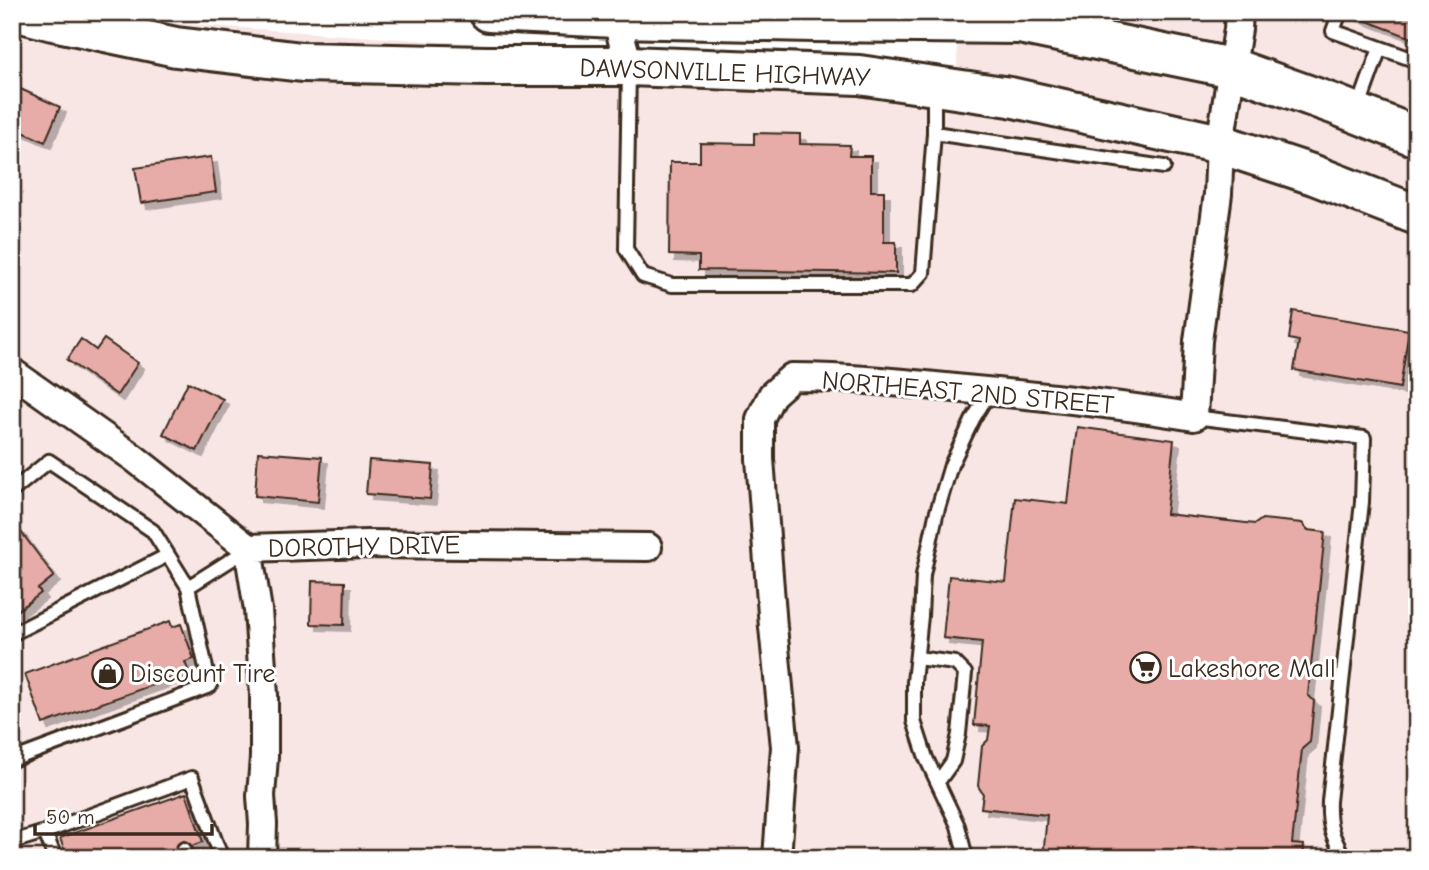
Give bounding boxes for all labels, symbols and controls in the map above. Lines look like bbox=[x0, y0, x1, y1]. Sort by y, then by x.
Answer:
street label: DAWSONVILLE HIGHWAY bbox=[579, 53, 872, 93]
street label: NORTHEAST 2ND STREET bbox=[821, 365, 1116, 421]
street label: DOROTHY DRIVE bbox=[268, 530, 460, 564]
supermarket icon: Lakeshore Mall bbox=[1128, 651, 1162, 685]
place label: Lakeshore Mall bbox=[1168, 654, 1336, 684]
shop icon: Discount Tire bbox=[90, 656, 124, 690]
place label: Discount Tire bbox=[130, 659, 275, 689]
scale bar bbox=[35, 793, 212, 837]
text: 50 m bbox=[46, 805, 95, 829]

